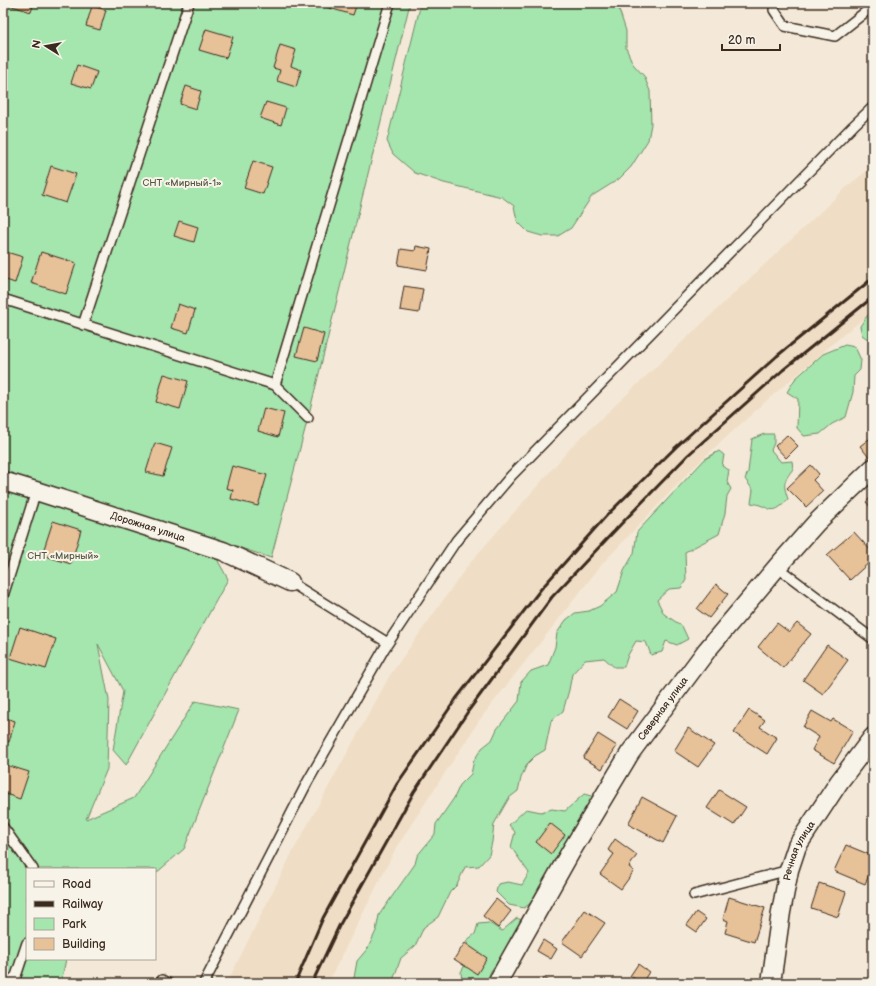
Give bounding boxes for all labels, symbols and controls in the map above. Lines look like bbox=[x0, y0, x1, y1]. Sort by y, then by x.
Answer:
north arrow bbox=[26, 26, 66, 66]
scale bar bbox=[722, 26, 780, 52]
text: 20 m bbox=[728, 33, 755, 48]
text: N bbox=[30, 39, 44, 49]
park label: СНТ «Мирный-1» bbox=[142, 177, 222, 189]
street label: Дорожная улица bbox=[109, 509, 187, 544]
park label: СНТ «Мирный» bbox=[27, 550, 99, 562]
street label: Северная улица bbox=[635, 674, 691, 743]
street label: Речная улица bbox=[781, 819, 818, 882]
legend bbox=[26, 868, 156, 960]
text: Road bbox=[62, 877, 91, 892]
text: Railway bbox=[62, 897, 104, 912]
text: Park bbox=[62, 917, 86, 932]
text: Building bbox=[62, 937, 106, 952]

